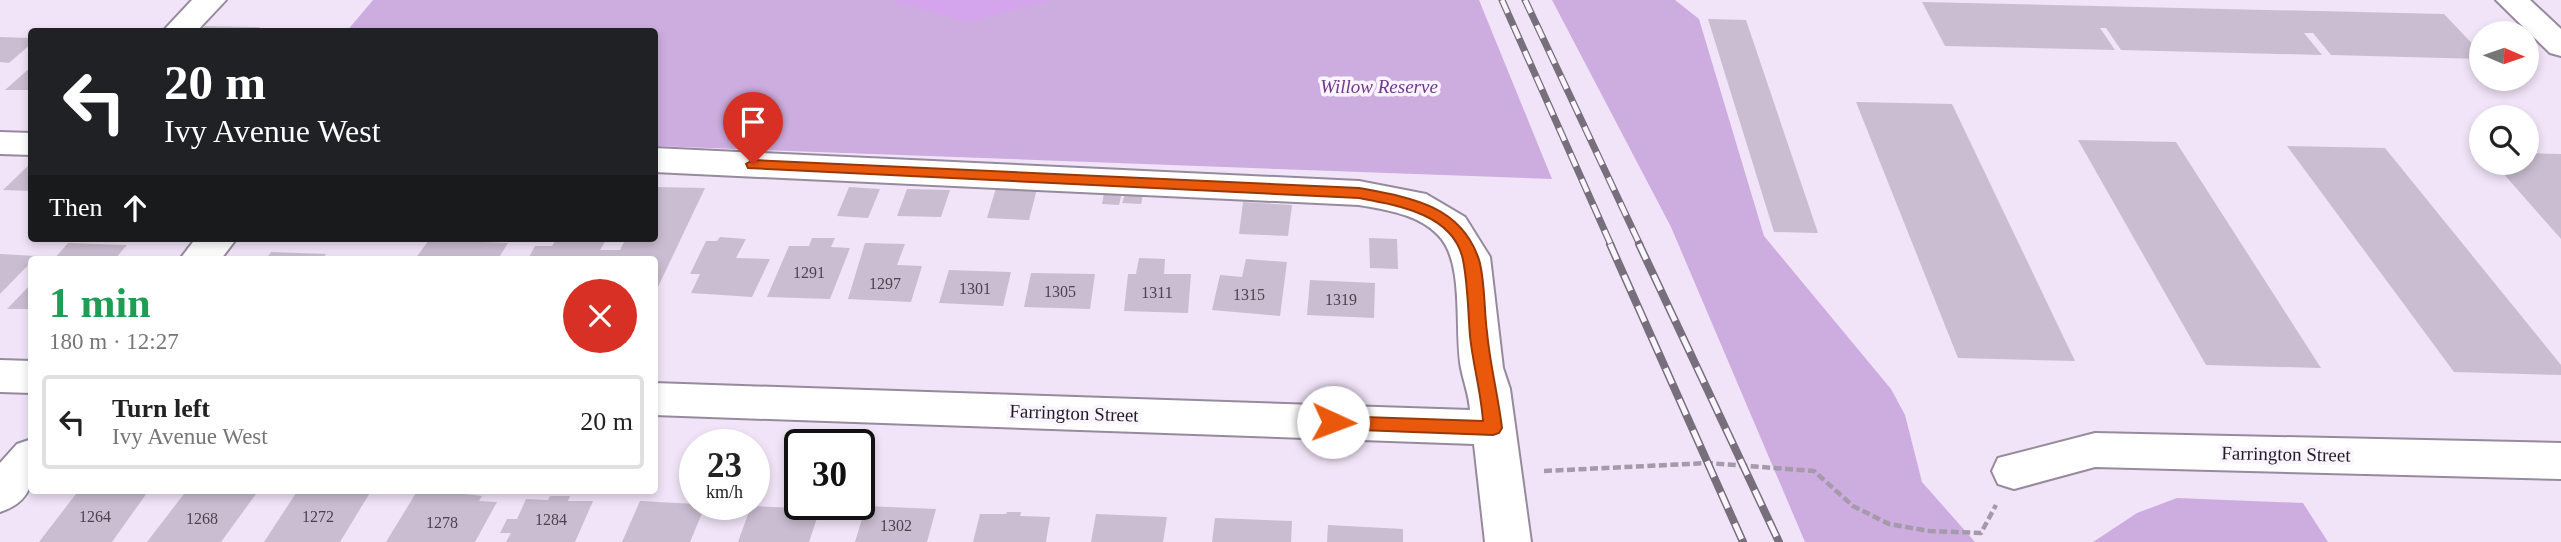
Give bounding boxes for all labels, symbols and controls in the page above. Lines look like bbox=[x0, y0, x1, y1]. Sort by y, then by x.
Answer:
north arrow bbox=[2469, 21, 2539, 91]
map controls bbox=[2469, 21, 2539, 175]
text: 20 m bbox=[164, 55, 266, 110]
icon: left bbox=[49, 56, 140, 147]
park label: Willow Reserve bbox=[1320, 76, 1438, 97]
pin bbox=[723, 92, 783, 164]
icon: arrive bbox=[734, 103, 772, 141]
button: search bbox=[2469, 105, 2539, 175]
text: Ivy Avenue West bbox=[164, 113, 381, 149]
icon: ahead bbox=[116, 189, 154, 227]
text: Then bbox=[49, 193, 102, 222]
house number: 1291 bbox=[793, 264, 825, 281]
house number: 1297 bbox=[869, 275, 901, 292]
button: close bbox=[563, 279, 637, 353]
text: 1 min bbox=[49, 280, 151, 326]
house number: 1301 bbox=[959, 280, 991, 297]
house number: 1305 bbox=[1044, 283, 1076, 300]
house number: 1311 bbox=[1141, 284, 1173, 301]
house number: 1315 bbox=[1233, 286, 1265, 303]
house number: 1319 bbox=[1325, 291, 1357, 308]
text: 180 m · 12:27 bbox=[49, 329, 179, 354]
position arrow bbox=[1296, 385, 1370, 459]
text: Turn left bbox=[112, 394, 210, 423]
street label: Farrington Street bbox=[1009, 400, 1140, 426]
icon: left bbox=[53, 403, 91, 441]
text: 20 m bbox=[580, 407, 633, 436]
text: Ivy Avenue West bbox=[112, 424, 268, 449]
speed limit sign: 30 bbox=[784, 429, 875, 520]
street label: Farrington Street bbox=[2221, 442, 2352, 466]
text: 23 bbox=[707, 446, 742, 485]
text: km/h bbox=[706, 482, 743, 502]
house number: 1264 bbox=[79, 508, 111, 525]
house number: 1272 bbox=[302, 508, 334, 525]
house number: 1268 bbox=[186, 510, 218, 527]
house number: 1284 bbox=[535, 511, 567, 528]
house number: 1278 bbox=[426, 514, 458, 531]
house number: 1302 bbox=[880, 517, 912, 534]

